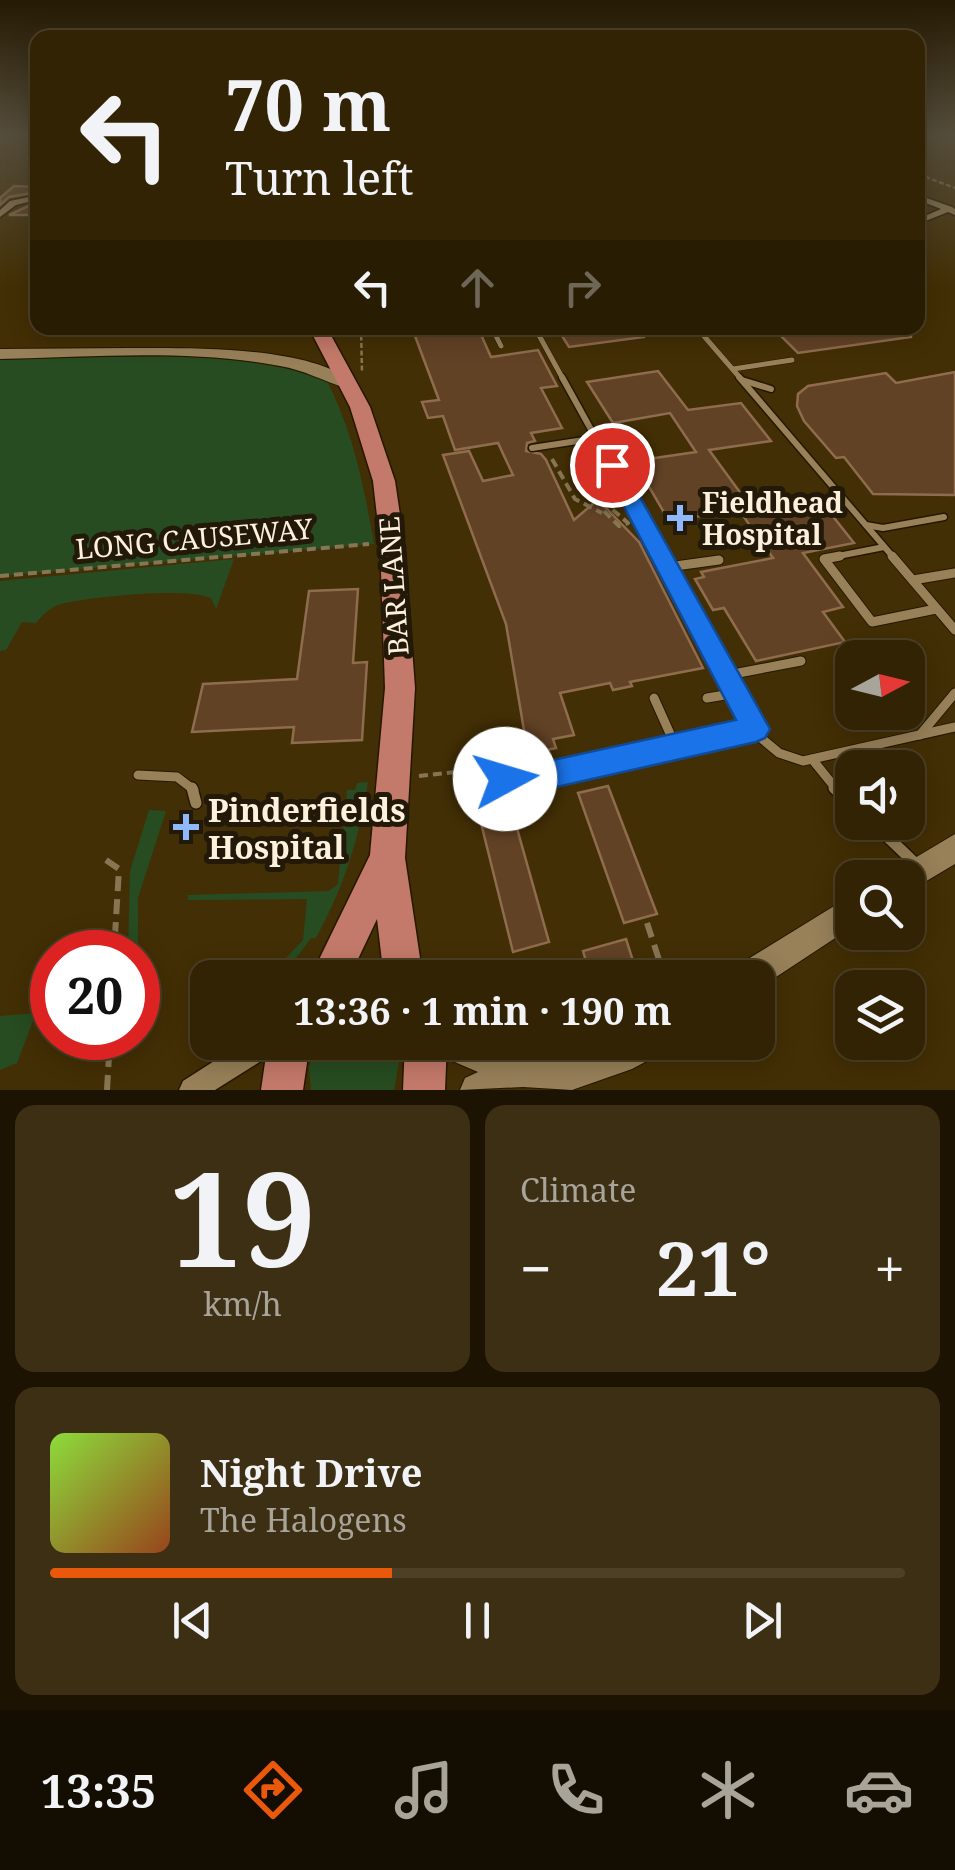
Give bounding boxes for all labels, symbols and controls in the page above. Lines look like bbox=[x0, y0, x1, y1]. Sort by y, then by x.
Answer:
text: 70 m bbox=[225, 56, 391, 152]
icon: left bbox=[60, 70, 190, 200]
text: Turn left bbox=[225, 147, 414, 208]
icon: left bbox=[345, 260, 400, 315]
icon: ahead bbox=[450, 260, 505, 315]
icon: right bbox=[555, 260, 610, 315]
pin bbox=[570, 423, 655, 508]
icon: arrive bbox=[585, 438, 640, 493]
place label: Fieldhead Hospital bbox=[702, 483, 843, 553]
marker: Fieldhead Hospital bbox=[667, 505, 693, 531]
street label: LONG CAUSEWAY bbox=[74, 509, 315, 567]
street label: BAR LANE bbox=[369, 515, 417, 657]
north arrow bbox=[835, 640, 925, 730]
map controls bbox=[835, 640, 925, 1060]
position arrow bbox=[453, 727, 557, 831]
button: sound bbox=[835, 750, 925, 840]
place label: Pinderfields Hospital bbox=[208, 788, 406, 868]
marker: Pinderfields Hospital bbox=[173, 814, 199, 840]
button: search bbox=[835, 860, 925, 950]
speed limit sign: 20 bbox=[30, 930, 160, 1060]
button: layers bbox=[835, 970, 925, 1060]
text: 13:36 · 1 min · 190 m bbox=[293, 984, 672, 1036]
text: 19 bbox=[169, 1128, 316, 1305]
text: Climate bbox=[520, 1168, 636, 1211]
text: 21° bbox=[656, 1216, 770, 1318]
text: − bbox=[520, 1230, 552, 1305]
text: + bbox=[874, 1230, 905, 1305]
text: km/h bbox=[203, 1282, 282, 1325]
text: Night Drive bbox=[200, 1446, 422, 1498]
text: The Halogens bbox=[200, 1498, 407, 1541]
icon: previous bbox=[165, 1593, 220, 1648]
icon: pause bbox=[450, 1593, 505, 1648]
icon: next bbox=[735, 1593, 790, 1648]
icon: directions bbox=[238, 1755, 308, 1825]
icon: music bbox=[389, 1755, 459, 1825]
icon: phone bbox=[541, 1755, 611, 1825]
icon: climate bbox=[693, 1755, 763, 1825]
icon: car bbox=[844, 1755, 914, 1825]
text: 13:35 bbox=[41, 1760, 156, 1821]

